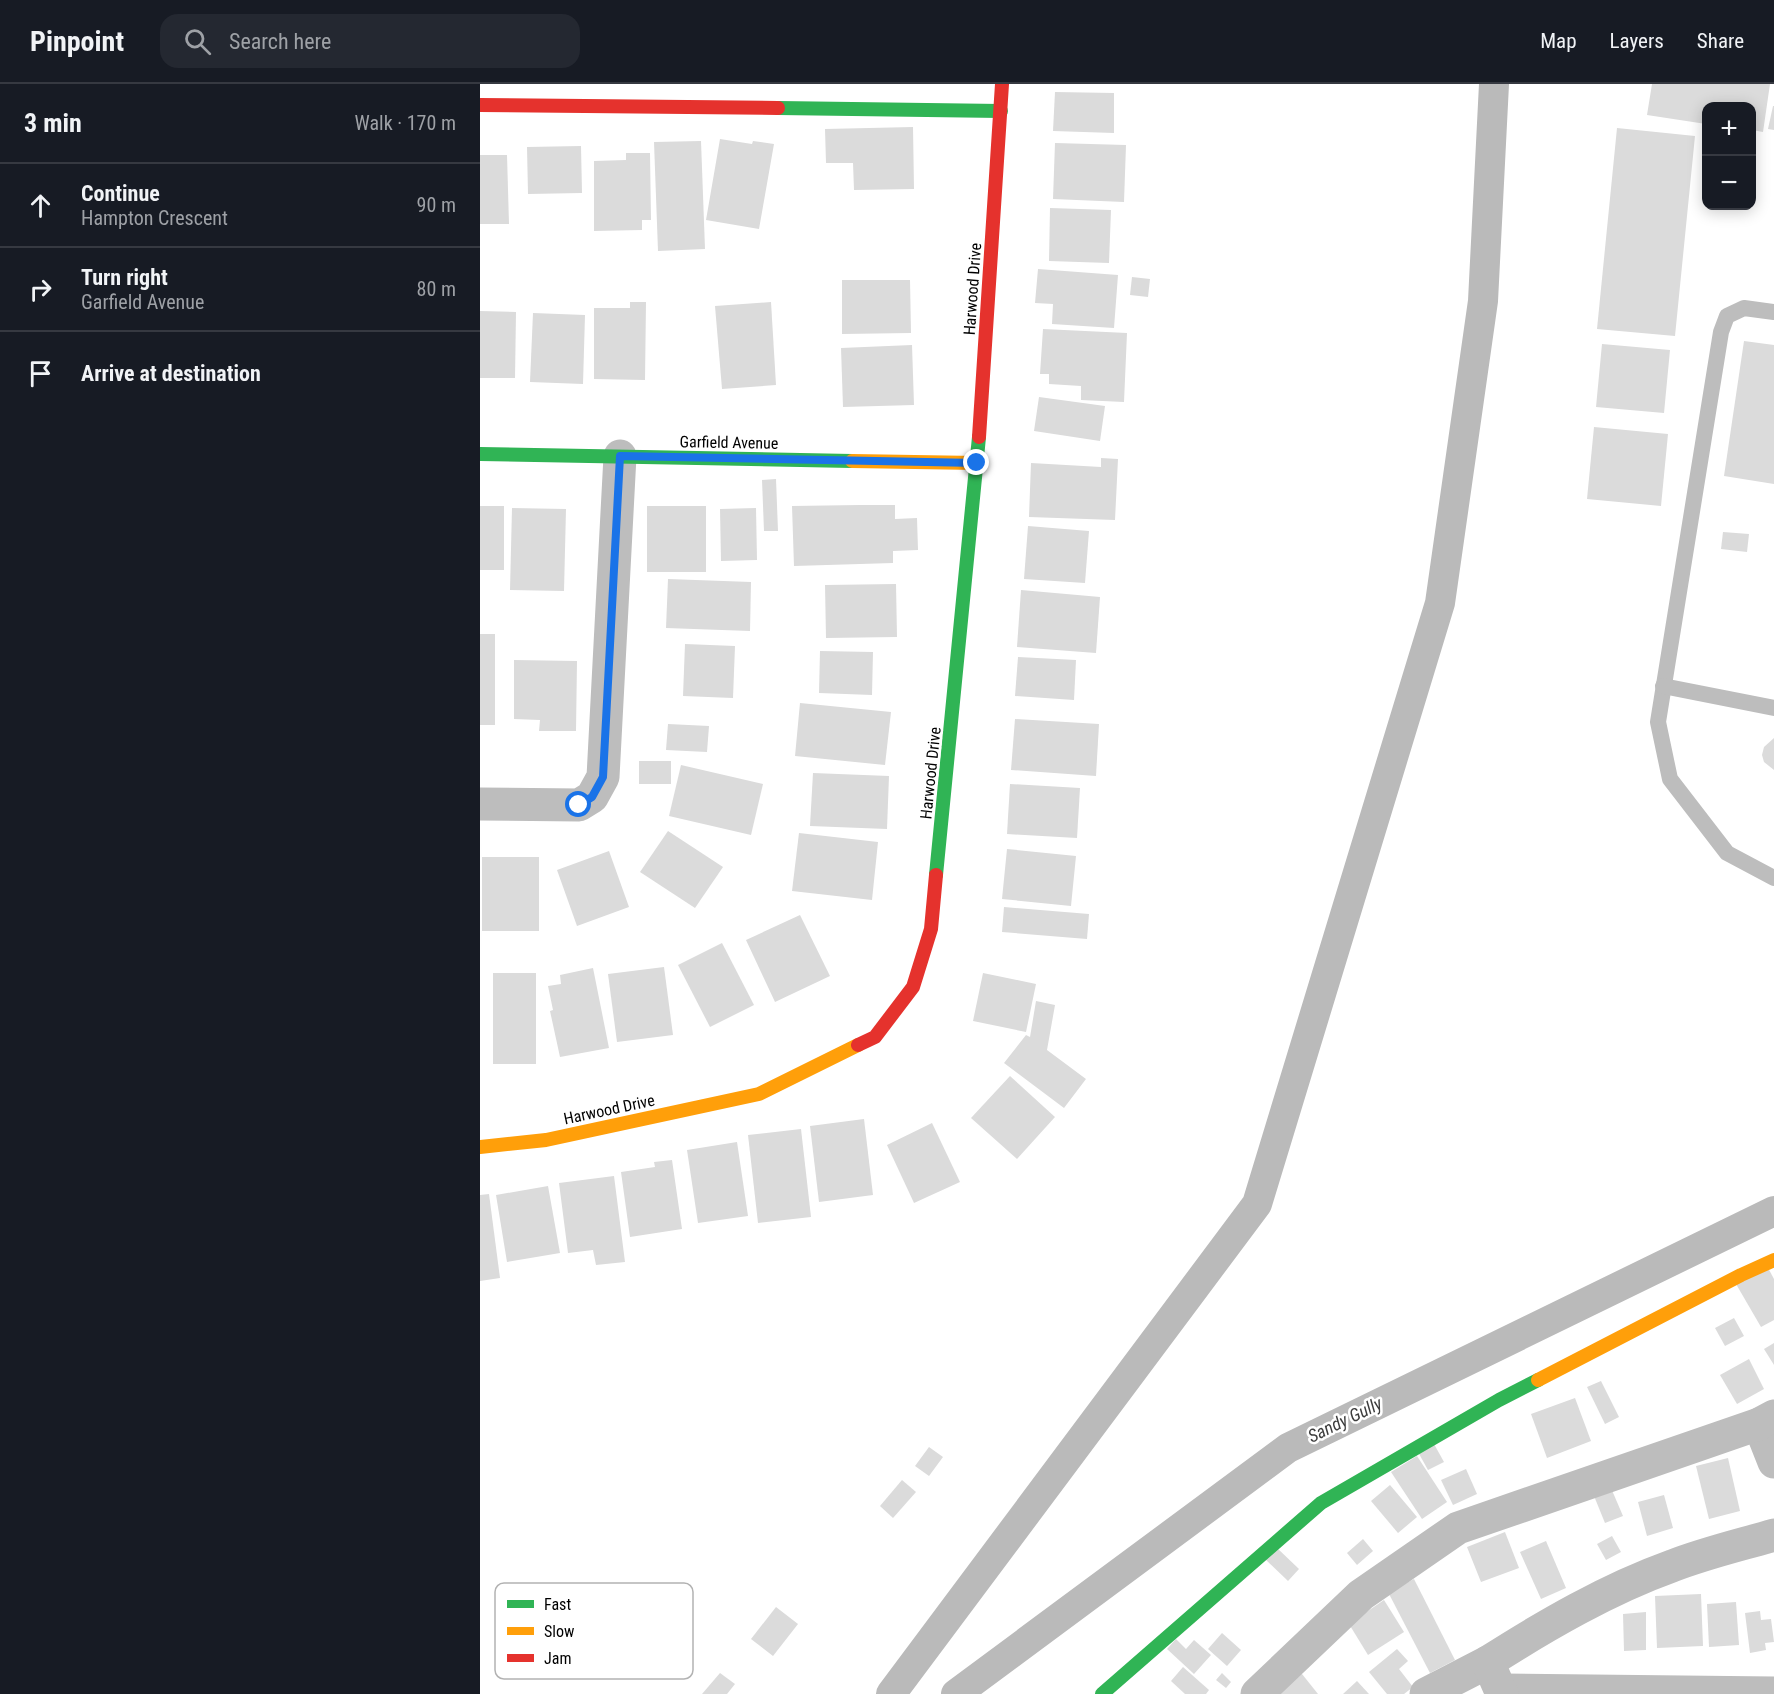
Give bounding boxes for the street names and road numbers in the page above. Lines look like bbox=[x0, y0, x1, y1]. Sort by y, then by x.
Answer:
street label: Harwood Drive bbox=[960, 242, 985, 336]
street label: Garfield Avenue bbox=[679, 432, 778, 453]
street label: Harwood Drive bbox=[916, 726, 945, 820]
street label: Harwood Drive bbox=[562, 1091, 656, 1128]

